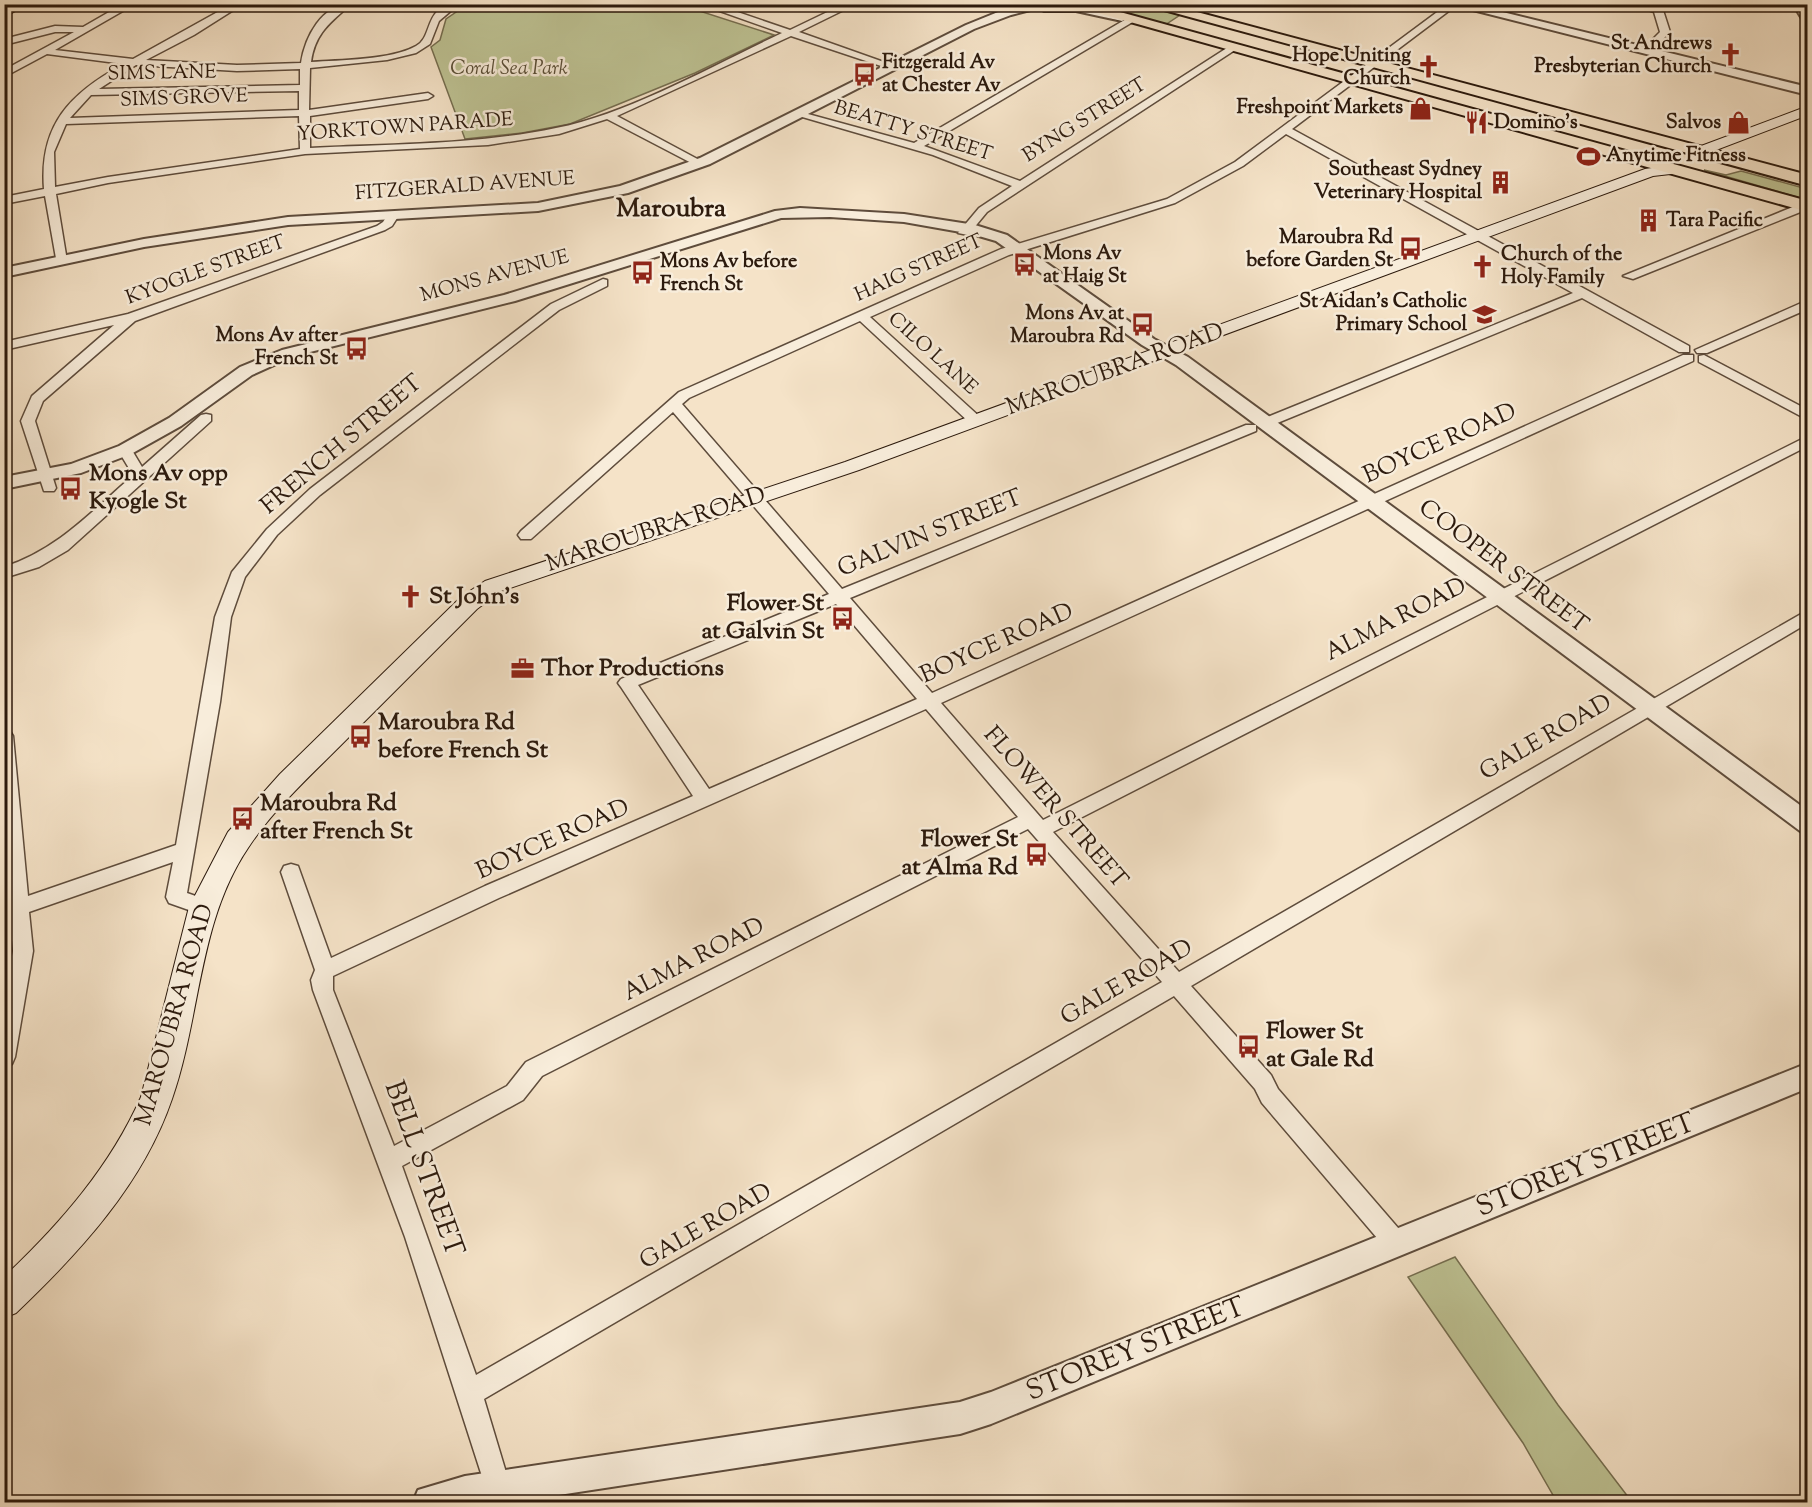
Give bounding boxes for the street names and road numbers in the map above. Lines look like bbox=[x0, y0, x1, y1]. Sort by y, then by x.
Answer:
street label: SIMS LANE bbox=[107, 59, 217, 89]
street label: BYNG STREET bbox=[1017, 71, 1153, 171]
street label: SIMS GROVE bbox=[120, 82, 248, 116]
street label: BEATTY STREET bbox=[830, 94, 996, 170]
street label: YORKTOWN PARADE bbox=[296, 106, 514, 150]
street label: FITZGERALD AVENUE bbox=[354, 165, 576, 209]
street label: HAIG STREET bbox=[850, 228, 988, 310]
street label: KYOGLE STREET bbox=[122, 229, 290, 313]
street label: MONS AVENUE bbox=[417, 243, 573, 311]
street label: CILO LANE bbox=[881, 306, 983, 402]
street label: MAROUBRA ROAD bbox=[1001, 315, 1229, 425]
street label: FRENCH STREET bbox=[254, 367, 430, 523]
street label: BOYCE ROAD bbox=[1358, 395, 1522, 493]
street label: MAROUBRA ROAD bbox=[542, 478, 770, 582]
street label: GALVIN STREET bbox=[833, 481, 1028, 587]
street label: COOPER STREET bbox=[1411, 492, 1595, 642]
street label: ALMA ROAD bbox=[1319, 570, 1473, 670]
street label: BOYCE ROAD bbox=[915, 595, 1079, 693]
street label: GALE ROAD bbox=[1474, 686, 1618, 790]
street label: FLOWER STREET bbox=[975, 719, 1135, 897]
street label: BOYCE ROAD bbox=[471, 791, 635, 889]
street label: MAROUBRA ROAD bbox=[127, 900, 223, 1130]
street label: ALMA ROAD bbox=[617, 910, 771, 1010]
street label: GALE ROAD bbox=[1055, 931, 1199, 1035]
street label: BELL STREET bbox=[373, 1076, 473, 1263]
street label: STOREY STREET bbox=[1470, 1104, 1702, 1228]
street label: GALE ROAD bbox=[634, 1175, 778, 1279]
street label: STOREY STREET bbox=[1020, 1288, 1252, 1412]

